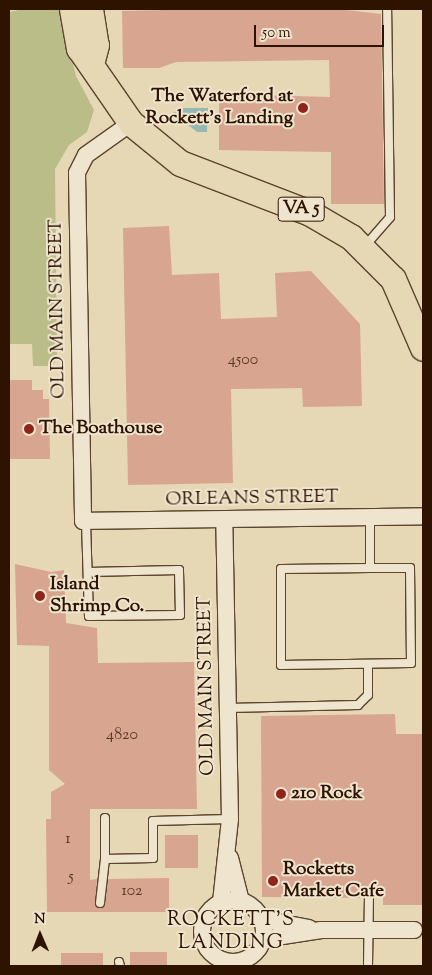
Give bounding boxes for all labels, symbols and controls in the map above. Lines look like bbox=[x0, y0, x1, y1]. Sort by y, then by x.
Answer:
scale bar bbox=[257, 15, 387, 47]
text: 50 m bbox=[262, 23, 291, 44]
place label: The Waterford at Rockett's Landing bbox=[146, 86, 293, 130]
marker: The Waterford at Rockett's Landing bbox=[297, 102, 309, 114]
road number: VA 5 bbox=[277, 193, 325, 224]
street label: OLD MAIN STREET bbox=[45, 219, 71, 399]
house number: 4500 bbox=[228, 351, 258, 371]
place label: The Boathouse bbox=[39, 418, 162, 440]
marker: The Boathouse bbox=[23, 423, 35, 435]
street label: ORLEANS STREET bbox=[165, 486, 339, 512]
place label: Island Shrimp Co. bbox=[50, 574, 144, 618]
marker: Island Shrimp Co. bbox=[34, 590, 46, 602]
street label: OLD MAIN STREET bbox=[194, 596, 220, 776]
house number: 4820 bbox=[106, 726, 138, 746]
place label: 210 Rock bbox=[291, 783, 363, 805]
marker: 210 Rock bbox=[275, 788, 287, 800]
house number: 1 bbox=[65, 830, 71, 850]
place label: Rocketts Market Cafe bbox=[283, 859, 384, 903]
house number: 5 bbox=[68, 868, 74, 888]
marker: Rocketts Market Cafe bbox=[267, 875, 279, 887]
house number: 102 bbox=[121, 882, 143, 902]
district label: ROCKETT'S LANDING bbox=[166, 908, 296, 955]
north arrow bbox=[15, 910, 65, 960]
text: N bbox=[34, 910, 46, 930]

